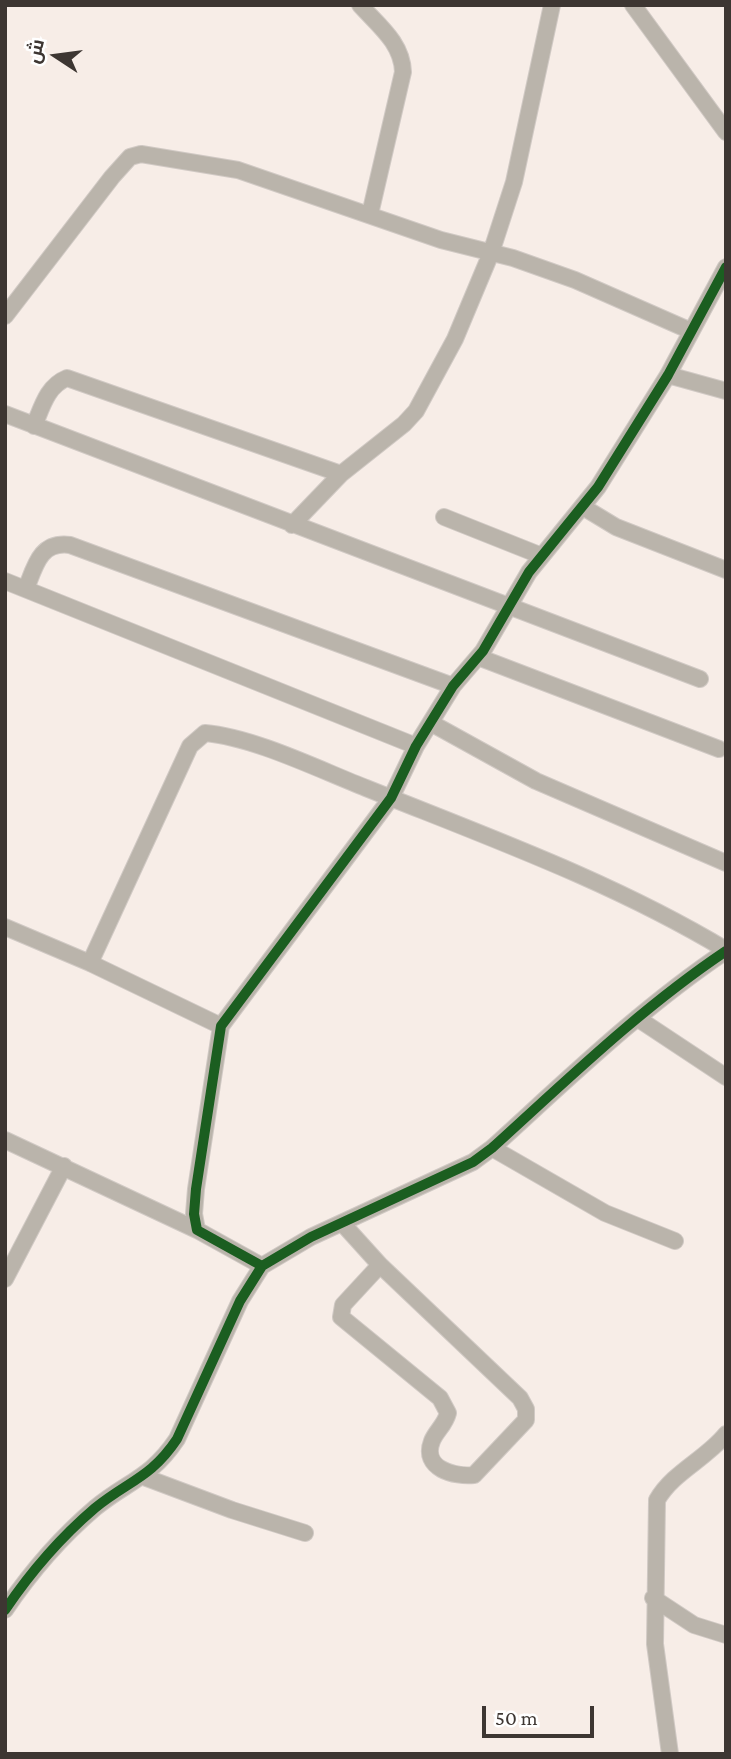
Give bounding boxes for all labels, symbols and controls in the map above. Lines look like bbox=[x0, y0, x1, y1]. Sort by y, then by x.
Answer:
north arrow bbox=[21, 21, 91, 91]
text: ش bbox=[22, 37, 48, 65]
scale bar bbox=[486, 1692, 598, 1736]
text: 50 m bbox=[495, 1706, 538, 1730]

